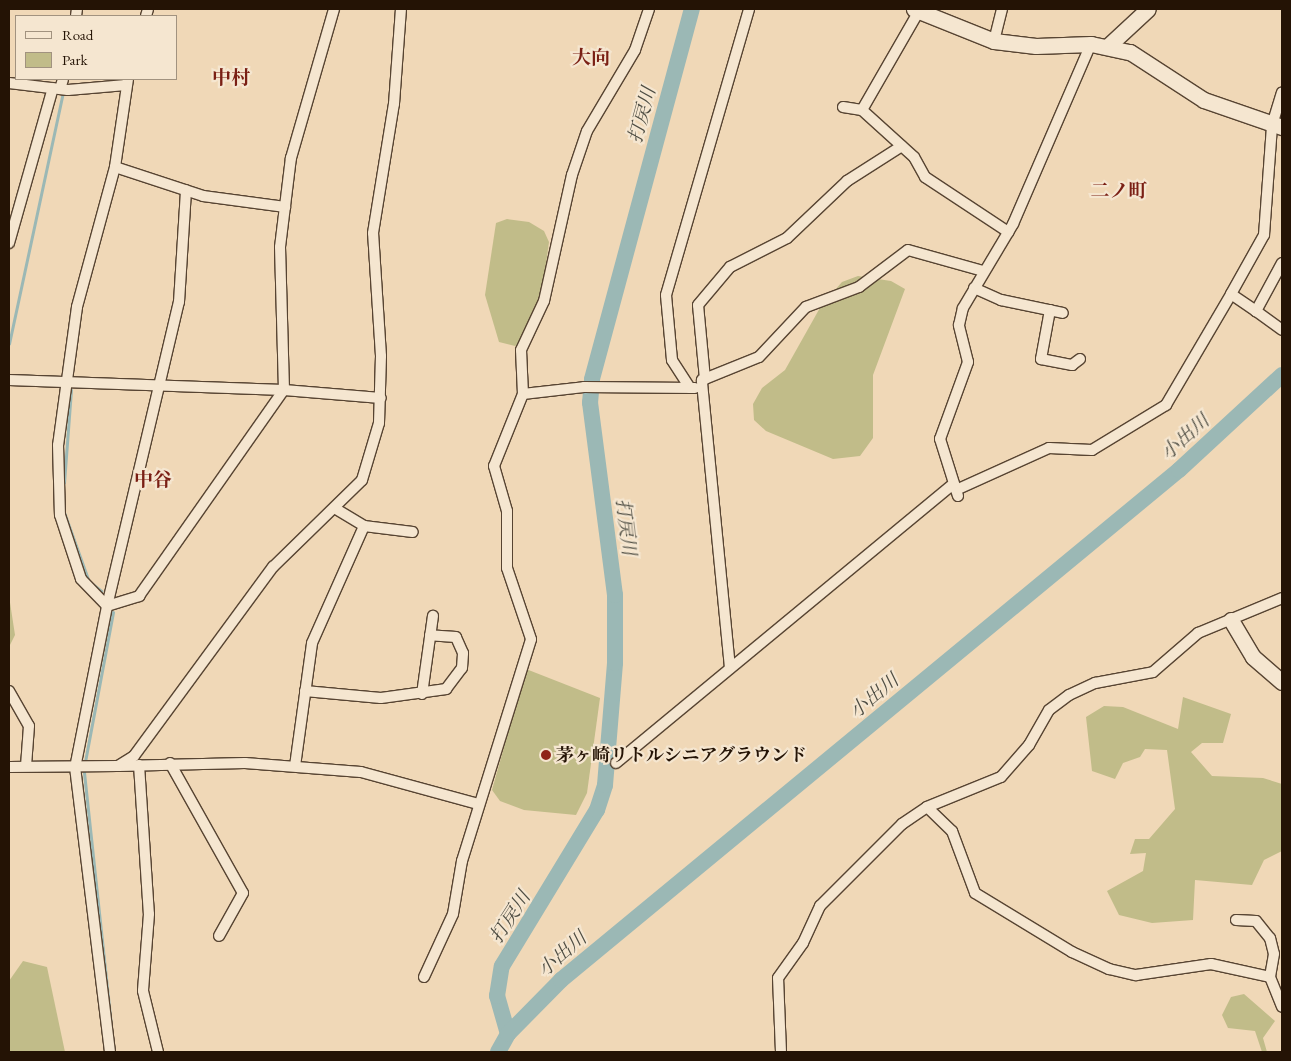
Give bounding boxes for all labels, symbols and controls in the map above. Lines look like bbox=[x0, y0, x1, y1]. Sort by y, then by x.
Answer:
legend bbox=[15, 15, 178, 80]
text: Road bbox=[62, 25, 93, 44]
district label: 大向 bbox=[572, 47, 610, 69]
text: Park bbox=[62, 50, 88, 69]
district label: 中村 bbox=[212, 67, 250, 89]
water label: 打戻川 bbox=[624, 85, 660, 145]
district label: 二ノ町 bbox=[1091, 180, 1147, 202]
water label: 小出川 bbox=[1156, 409, 1214, 465]
district label: 中谷 bbox=[134, 469, 172, 491]
water label: 打戻川 bbox=[611, 497, 641, 557]
water label: 小出川 bbox=[845, 669, 903, 723]
place label: 茅ヶ崎リトルシニアグラウンド bbox=[556, 744, 808, 766]
marker: 茅ヶ崎リトルシニアグラウンド bbox=[540, 749, 552, 761]
water label: 打戻川 bbox=[485, 887, 535, 947]
water label: 小出川 bbox=[533, 927, 591, 981]

